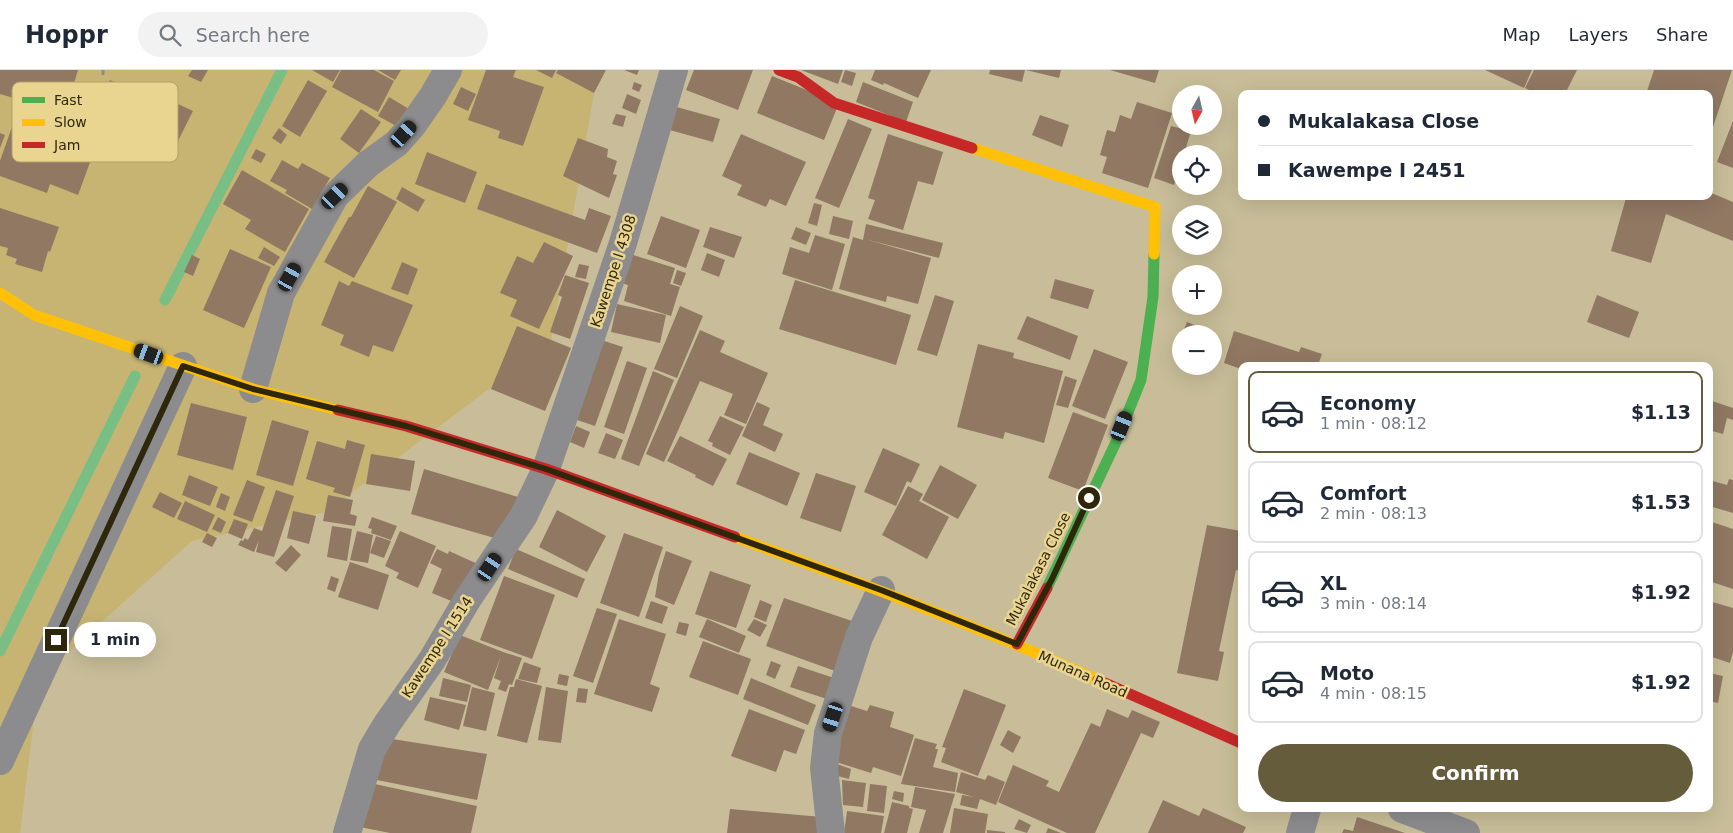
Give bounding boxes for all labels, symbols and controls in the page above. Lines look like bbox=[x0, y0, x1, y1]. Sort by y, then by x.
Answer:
search box bbox=[138, 12, 488, 57]
text: Hoppr bbox=[25, 21, 108, 49]
icon: search bbox=[156, 21, 184, 49]
text: Search here bbox=[196, 24, 310, 46]
text: Map bbox=[1502, 24, 1540, 45]
text: Layers bbox=[1568, 24, 1628, 45]
text: Share bbox=[1656, 24, 1708, 45]
legend bbox=[12, 82, 178, 162]
north arrow bbox=[1172, 85, 1222, 135]
map controls bbox=[1172, 85, 1222, 375]
text: Fast bbox=[54, 92, 83, 108]
text: Mukalakasa Close bbox=[1288, 110, 1479, 132]
text: Slow bbox=[54, 114, 87, 130]
car bbox=[388, 118, 419, 150]
text: Jam bbox=[53, 137, 80, 153]
button: locate bbox=[1172, 145, 1222, 195]
text: Kawempe I 2451 bbox=[1288, 159, 1465, 181]
car bbox=[318, 180, 351, 212]
button: layers bbox=[1172, 205, 1222, 255]
street label: Kawempe I 4308 bbox=[587, 213, 639, 329]
car bbox=[276, 260, 303, 294]
button: + bbox=[1172, 265, 1222, 315]
button: − bbox=[1172, 325, 1222, 375]
car bbox=[132, 342, 165, 366]
icon: car bbox=[1260, 390, 1305, 435]
text: Economy bbox=[1320, 392, 1416, 414]
text: $1.13 bbox=[1631, 401, 1691, 423]
car bbox=[1109, 409, 1134, 443]
text: 1 min · 08:12 bbox=[1320, 414, 1427, 433]
icon: car bbox=[1260, 480, 1305, 525]
text: Comfort bbox=[1320, 482, 1407, 504]
route start bbox=[1078, 487, 1100, 509]
text: $1.53 bbox=[1631, 491, 1691, 513]
text: 2 min · 08:13 bbox=[1320, 504, 1427, 523]
street label: Mukalakasa Close bbox=[1003, 510, 1073, 628]
car bbox=[475, 550, 504, 584]
icon: car bbox=[1260, 570, 1305, 615]
text: XL bbox=[1320, 572, 1347, 594]
text: $1.92 bbox=[1631, 581, 1691, 603]
street label: Kawempe I 1514 bbox=[398, 593, 476, 701]
text: 3 min · 08:14 bbox=[1320, 594, 1427, 613]
callout: 1 min bbox=[74, 622, 156, 658]
route end bbox=[45, 629, 67, 651]
text: 1 min bbox=[90, 630, 140, 649]
street label: Munana Road bbox=[1036, 647, 1130, 701]
icon: car bbox=[1260, 660, 1305, 705]
text: Moto bbox=[1320, 662, 1374, 684]
text: $1.92 bbox=[1631, 671, 1691, 693]
text: 4 min · 08:15 bbox=[1320, 684, 1427, 703]
car bbox=[821, 700, 844, 734]
button: Confirm bbox=[1258, 744, 1693, 802]

